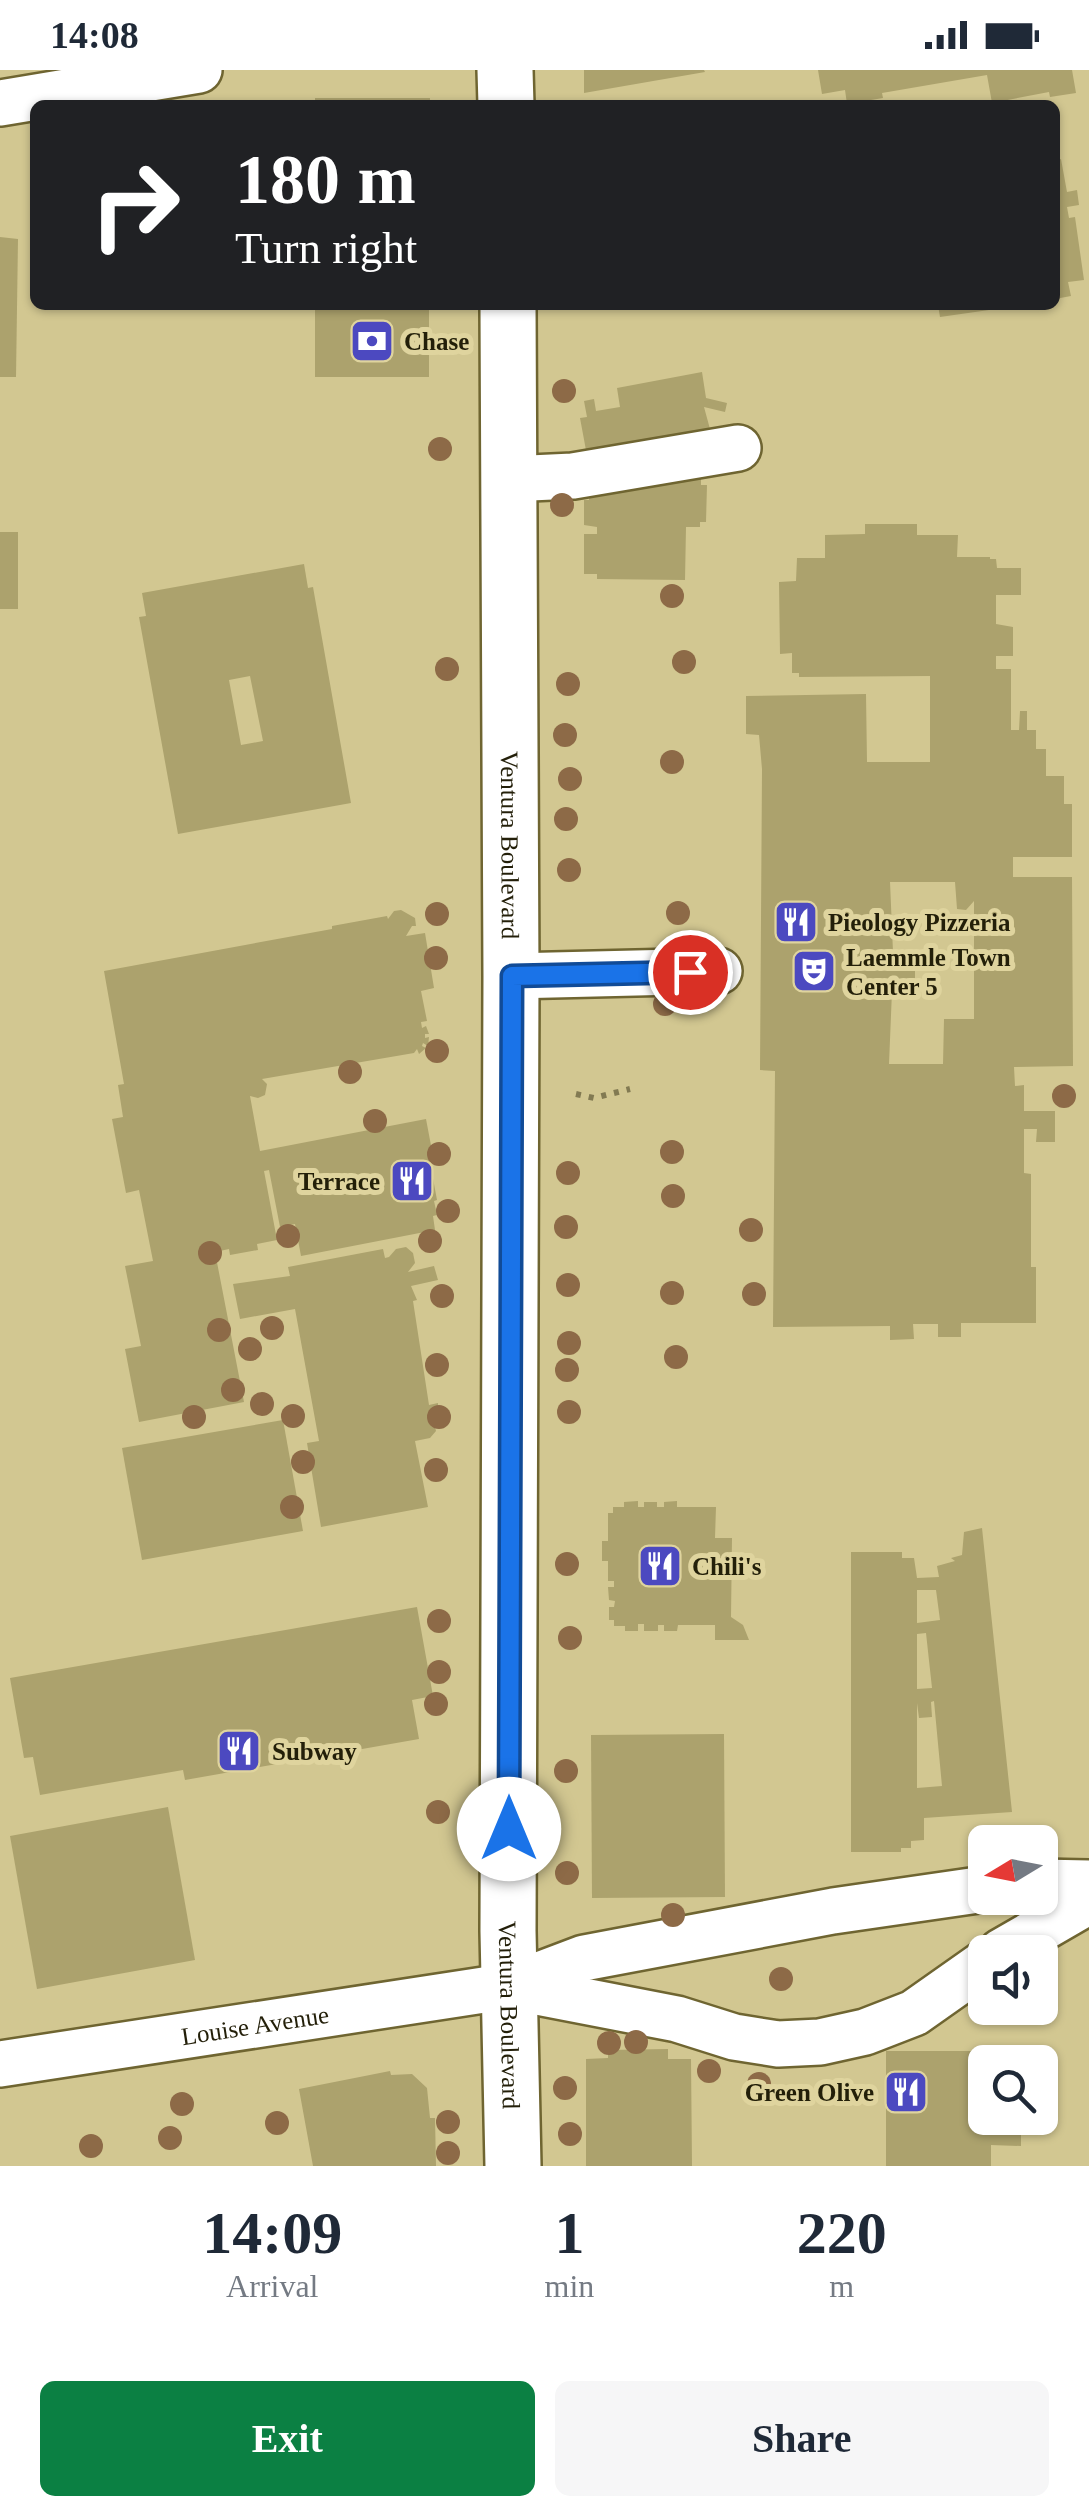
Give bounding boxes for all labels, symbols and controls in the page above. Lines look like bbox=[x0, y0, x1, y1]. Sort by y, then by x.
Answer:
text: 14:08 bbox=[50, 14, 139, 56]
icon: right bbox=[70, 140, 200, 270]
text: 180 m bbox=[235, 141, 416, 218]
text: Turn right bbox=[235, 223, 417, 273]
bank icon: Chase bbox=[349, 318, 395, 364]
place label: Chase bbox=[404, 328, 469, 355]
street label: Ventura Boulevard bbox=[496, 751, 524, 940]
restaurant icon: Pieology Pizzeria bbox=[773, 899, 819, 945]
place label: Pieology Pizzeria bbox=[828, 909, 1011, 936]
pin bbox=[648, 930, 733, 1015]
place label: Laemmle Town Center 5 bbox=[846, 944, 1011, 1000]
icon: arrive bbox=[663, 945, 718, 1000]
theatre icon: Laemmle Town Center 5 bbox=[791, 948, 837, 994]
restaurant icon: Terrace bbox=[389, 1158, 435, 1204]
place label: Terrace bbox=[298, 1168, 380, 1195]
restaurant icon: Chili's bbox=[637, 1543, 683, 1589]
place label: Chili's bbox=[692, 1553, 762, 1580]
restaurant icon: Subway bbox=[216, 1728, 262, 1774]
place label: Subway bbox=[272, 1738, 357, 1765]
position arrow bbox=[457, 1777, 561, 1881]
north arrow bbox=[968, 1825, 1058, 1915]
map controls bbox=[968, 1825, 1058, 2135]
street label: Ventura Boulevard bbox=[494, 1921, 525, 2110]
button: sound bbox=[968, 1935, 1058, 2025]
street label: Louise Avenue bbox=[179, 2001, 331, 2050]
button: search bbox=[968, 2045, 1058, 2135]
restaurant icon: Green Olive bbox=[883, 2069, 929, 2115]
place label: Green Olive bbox=[745, 2079, 874, 2106]
text: 14:09 bbox=[202, 2200, 342, 2266]
text: 1 bbox=[554, 2200, 584, 2266]
text: 220 bbox=[797, 2200, 887, 2266]
text: Arrival bbox=[226, 2268, 318, 2304]
text: min bbox=[545, 2268, 594, 2304]
text: m bbox=[829, 2268, 854, 2304]
button: Exit bbox=[40, 2381, 535, 2496]
button: Share bbox=[555, 2381, 1049, 2496]

